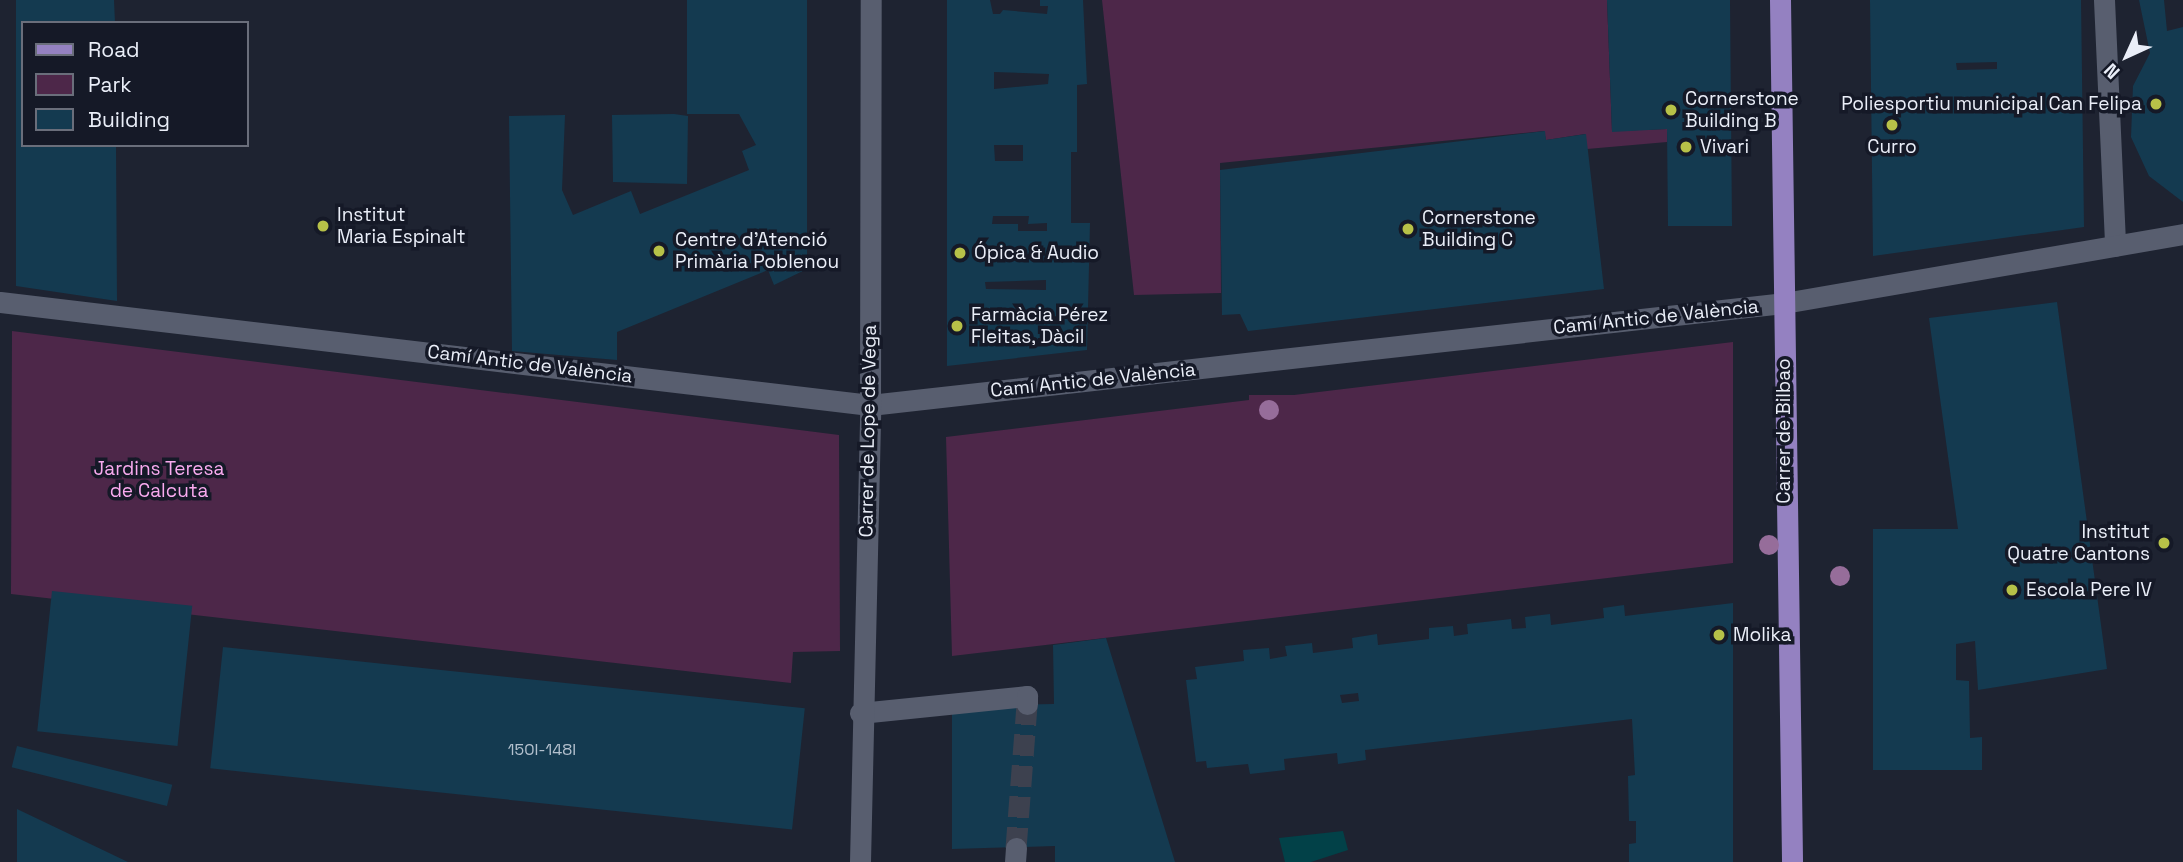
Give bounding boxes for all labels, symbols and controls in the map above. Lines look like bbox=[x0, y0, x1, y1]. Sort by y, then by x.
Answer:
legend bbox=[21, 21, 248, 147]
north arrow bbox=[2092, 21, 2162, 91]
text: Road bbox=[88, 36, 140, 63]
text: N bbox=[2098, 58, 2125, 85]
text: Park bbox=[88, 71, 132, 98]
place label: Cornerstone Building B bbox=[1685, 88, 1799, 132]
place label: Poliesportiu municipal Can Felipa bbox=[1841, 93, 2142, 115]
marker: Poliesportiu municipal Can Felipa bbox=[2148, 96, 2164, 112]
marker: Cornerstone Building B bbox=[1663, 102, 1679, 118]
text: Building bbox=[88, 106, 170, 133]
marker: Curro bbox=[1884, 117, 1900, 133]
place label: Vivari bbox=[1700, 136, 1749, 158]
place label: Curro bbox=[1867, 136, 1917, 158]
marker: Vivari bbox=[1678, 139, 1694, 155]
place label: Institut Maria Espinalt bbox=[337, 204, 466, 248]
place label: Cornerstone Building C bbox=[1422, 207, 1536, 251]
marker: Institut Maria Espinalt bbox=[315, 218, 331, 234]
marker: Cornerstone Building C bbox=[1400, 221, 1416, 237]
place label: Centre d'Atenció Primària Poblenou bbox=[675, 229, 839, 273]
marker: Centre d'Atenció Primària Poblenou bbox=[649, 241, 669, 261]
place label: Ópica & Audio bbox=[974, 242, 1099, 264]
marker: Ópica & Audio bbox=[952, 245, 968, 261]
street label: Camí Antic de València bbox=[1552, 295, 1760, 339]
place label: Farmàcia Pérez Fleitas, Dàcil bbox=[971, 304, 1108, 348]
marker: Farmàcia Pérez Fleitas, Dàcil bbox=[949, 318, 965, 334]
street label: Carrer de Lope de Vega bbox=[855, 324, 881, 538]
street label: Camí Antic de València bbox=[426, 340, 634, 388]
street label: Camí Antic de València bbox=[989, 358, 1197, 402]
street label: Carrer de Bilbao bbox=[1773, 358, 1795, 504]
park label: Jardins Teresa de Calcuta bbox=[93, 458, 225, 502]
place label: Institut Quatre Cantons bbox=[2007, 521, 2150, 565]
marker: Institut Quatre Cantons bbox=[2156, 535, 2172, 551]
place label: Escola Pere IV bbox=[2026, 579, 2152, 601]
marker: Escola Pere IV bbox=[2004, 582, 2020, 598]
place label: Molika bbox=[1733, 624, 1791, 646]
marker: Molika bbox=[1711, 627, 1727, 643]
house number: 150I-148I bbox=[508, 740, 576, 760]

